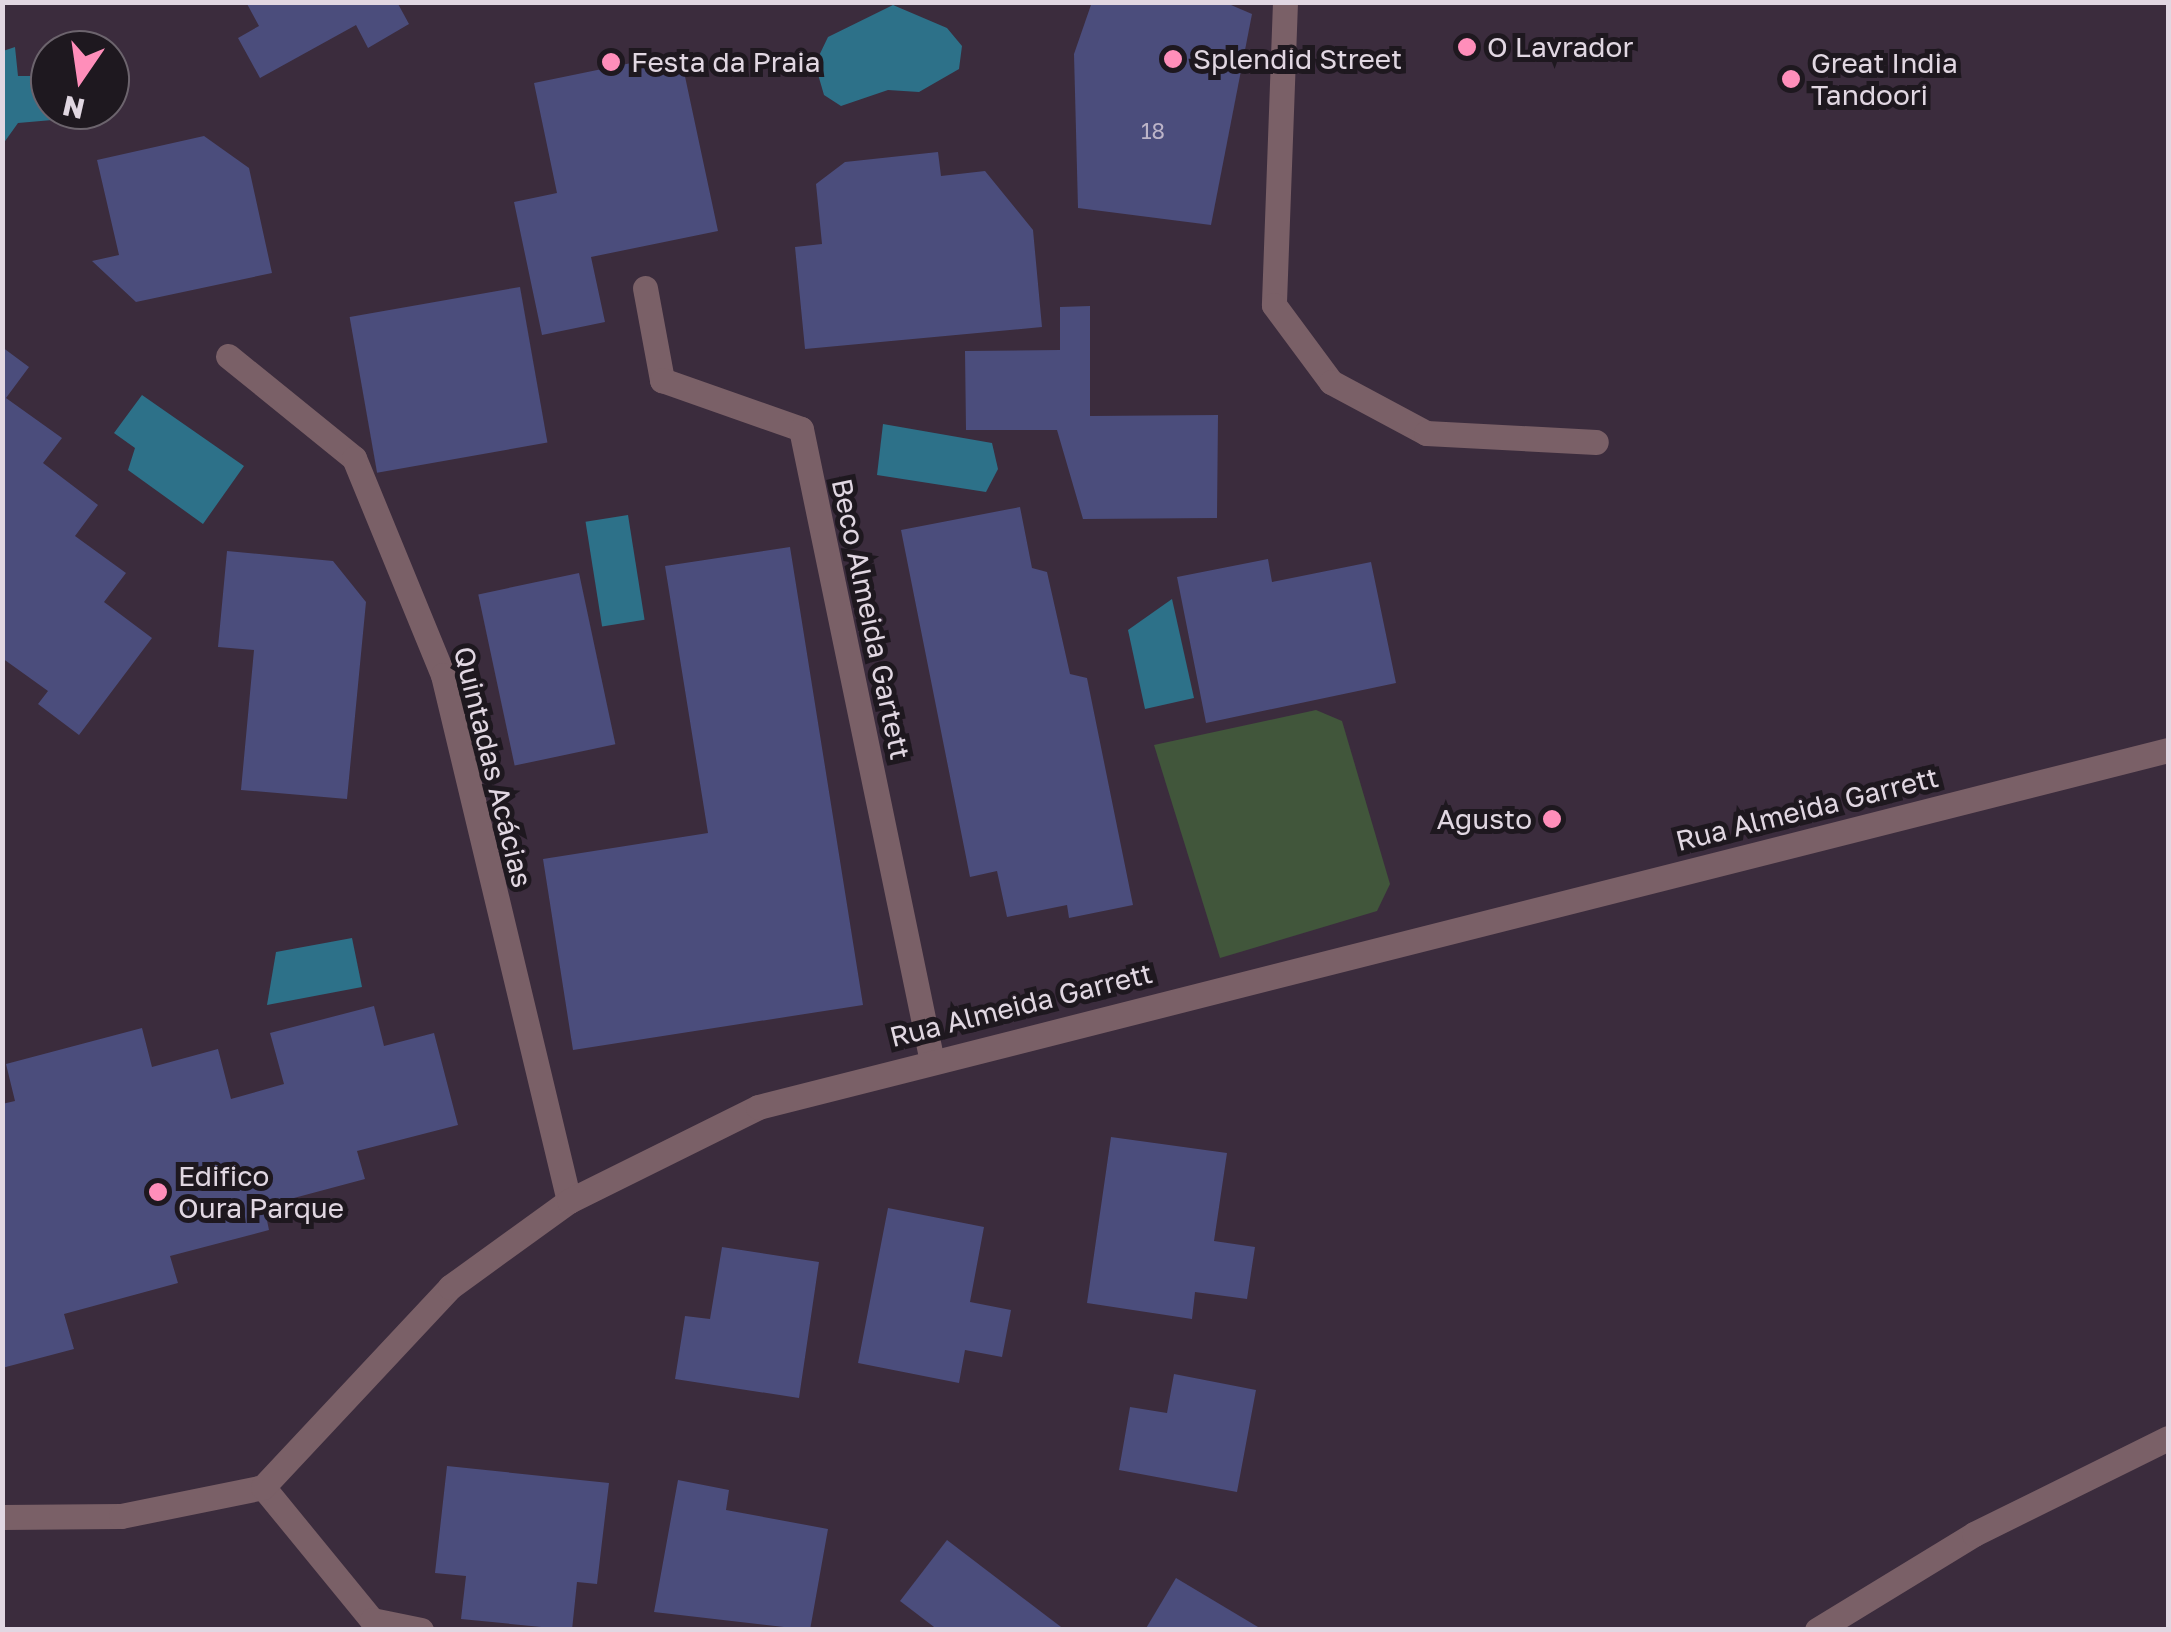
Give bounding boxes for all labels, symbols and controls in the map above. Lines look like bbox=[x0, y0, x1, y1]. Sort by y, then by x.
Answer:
north arrow bbox=[30, 30, 130, 130]
place label: O Lavrador bbox=[1487, 30, 1633, 64]
marker: O Lavrador bbox=[1456, 36, 1478, 58]
place label: Splendid Street bbox=[1193, 42, 1402, 76]
place label: Festa da Praia bbox=[631, 45, 821, 79]
place label: Great India Tandoori bbox=[1811, 46, 1958, 112]
marker: Splendid Street bbox=[1162, 48, 1184, 70]
marker: Festa da Praia bbox=[600, 51, 622, 73]
marker: Great India Tandoori bbox=[1780, 68, 1802, 90]
text: N bbox=[60, 89, 88, 126]
house number: 18 bbox=[1141, 118, 1165, 144]
street label: Beco Almeida Gartett bbox=[825, 475, 917, 763]
street label: Quintadas Acácias bbox=[447, 643, 539, 891]
street label: Rua Almeida Garrett bbox=[1672, 760, 1942, 858]
place label: Agusto bbox=[1437, 802, 1532, 836]
marker: Agusto bbox=[1541, 808, 1563, 830]
street label: Rua Almeida Garrett bbox=[886, 956, 1156, 1054]
place label: Edifico Oura Parque bbox=[178, 1159, 344, 1225]
marker: Edifico Oura Parque bbox=[147, 1181, 169, 1203]

